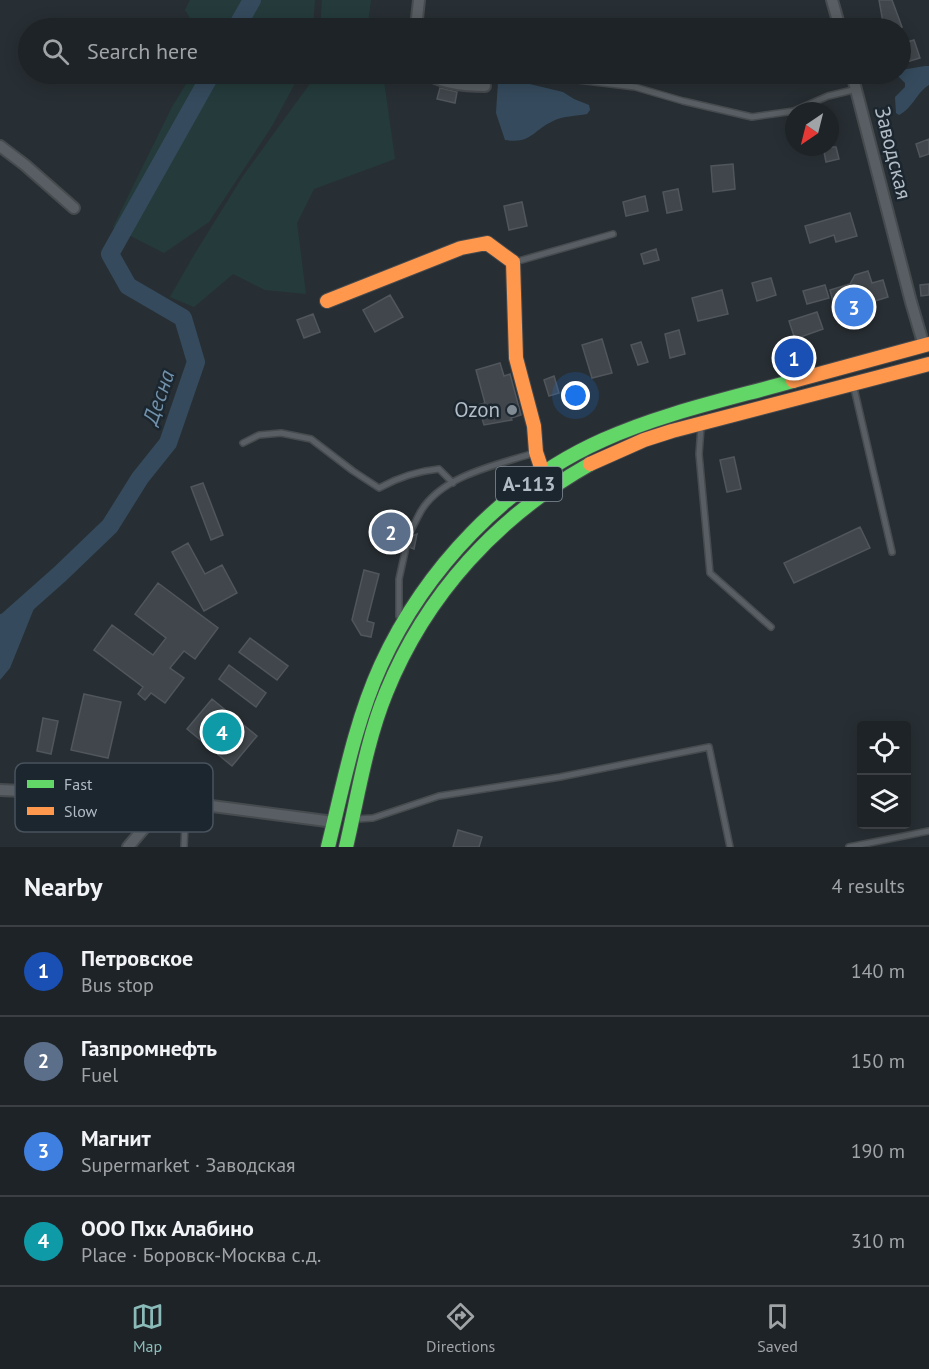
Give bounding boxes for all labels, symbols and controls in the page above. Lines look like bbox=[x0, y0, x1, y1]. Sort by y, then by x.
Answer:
search box bbox=[18, 18, 911, 84]
icon: search bbox=[39, 35, 72, 68]
text: Search here bbox=[87, 37, 198, 65]
north arrow bbox=[785, 102, 839, 156]
street label: Заводская bbox=[869, 104, 918, 202]
pin: 3 bbox=[834, 284, 874, 330]
pin: 1 bbox=[774, 336, 814, 380]
water label: Десна bbox=[135, 366, 180, 430]
your location bbox=[561, 381, 590, 410]
place label: Ozon bbox=[454, 396, 500, 423]
marker: Ozon bbox=[505, 403, 519, 417]
road number: А-113 bbox=[496, 467, 562, 501]
pin: 2 bbox=[372, 510, 410, 554]
pin: 4 bbox=[202, 710, 242, 754]
map controls bbox=[857, 721, 911, 829]
button: locate bbox=[857, 721, 911, 775]
legend bbox=[15, 763, 213, 832]
text: Fast bbox=[64, 774, 93, 794]
button: layers bbox=[857, 775, 911, 829]
text: Slow bbox=[64, 801, 98, 821]
text: Nearby bbox=[24, 870, 102, 903]
text: 4 results bbox=[832, 873, 905, 899]
text: Петровское bbox=[81, 944, 193, 972]
text: 1 bbox=[38, 958, 49, 984]
text: 140 m bbox=[851, 958, 905, 984]
text: Bus stop bbox=[81, 972, 154, 998]
text: Газпромнефть bbox=[81, 1034, 217, 1062]
text: 2 bbox=[38, 1048, 49, 1074]
text: 150 m bbox=[851, 1048, 905, 1074]
text: Fuel bbox=[81, 1062, 118, 1088]
text: Магнит bbox=[81, 1124, 151, 1152]
text: 3 bbox=[38, 1138, 49, 1164]
text: 190 m bbox=[851, 1138, 905, 1164]
text: Supermarket · Заводская bbox=[81, 1152, 296, 1178]
text: ООО Пхк Алабино bbox=[81, 1214, 254, 1242]
text: 4 bbox=[38, 1228, 49, 1254]
text: 310 m bbox=[851, 1228, 905, 1254]
text: Place · Боровск-Москва с.д. bbox=[81, 1242, 321, 1268]
tab: Map bbox=[131, 1300, 164, 1356]
tab: Directions bbox=[426, 1300, 495, 1356]
tab: Saved bbox=[757, 1300, 798, 1356]

